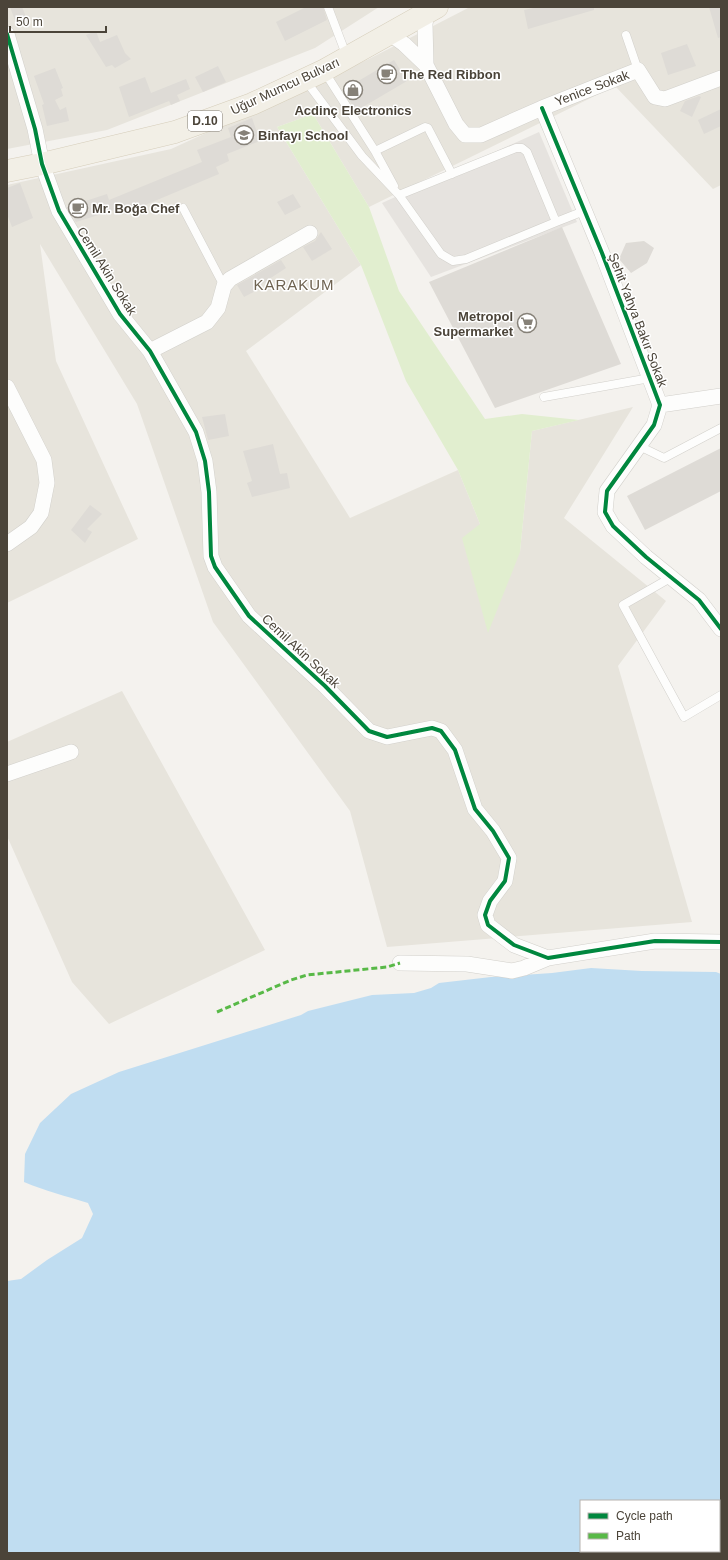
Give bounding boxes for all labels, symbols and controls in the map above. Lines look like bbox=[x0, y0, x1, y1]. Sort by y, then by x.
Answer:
scale bar bbox=[10, 8, 106, 34]
text: 50 m bbox=[16, 15, 43, 29]
street label: Uğur Mumcu Bulvarı bbox=[228, 54, 342, 118]
cafe icon: The Red Ribbon bbox=[376, 63, 398, 85]
place label: The Red Ribbon bbox=[401, 67, 501, 82]
street label: Yenice Sokak bbox=[553, 67, 632, 109]
shop icon: Acdinç Electronics bbox=[342, 79, 364, 101]
place label: Acdinç Electronics bbox=[294, 103, 412, 118]
road number: D.10 bbox=[188, 111, 222, 131]
school or university icon: Binfayı School bbox=[233, 124, 255, 146]
place label: Binfayı School bbox=[258, 128, 348, 143]
cafe icon: Mr. Boğa Chef bbox=[67, 197, 89, 219]
place label: Mr. Boğa Chef bbox=[92, 201, 180, 216]
street label: Cemil Akin Sokak bbox=[74, 224, 140, 318]
street label: Şehit Yahya Bakır Sokak bbox=[605, 251, 671, 390]
district label: KARAKUM bbox=[253, 276, 335, 293]
place label: Metropol Supermarket bbox=[434, 309, 514, 339]
supermarket icon: Metropol Supermarket bbox=[516, 312, 538, 334]
street label: Cemil Akin Sokak bbox=[259, 611, 343, 691]
legend bbox=[580, 1500, 720, 1552]
text: Cycle path bbox=[616, 1509, 673, 1523]
text: Path bbox=[616, 1529, 641, 1543]

